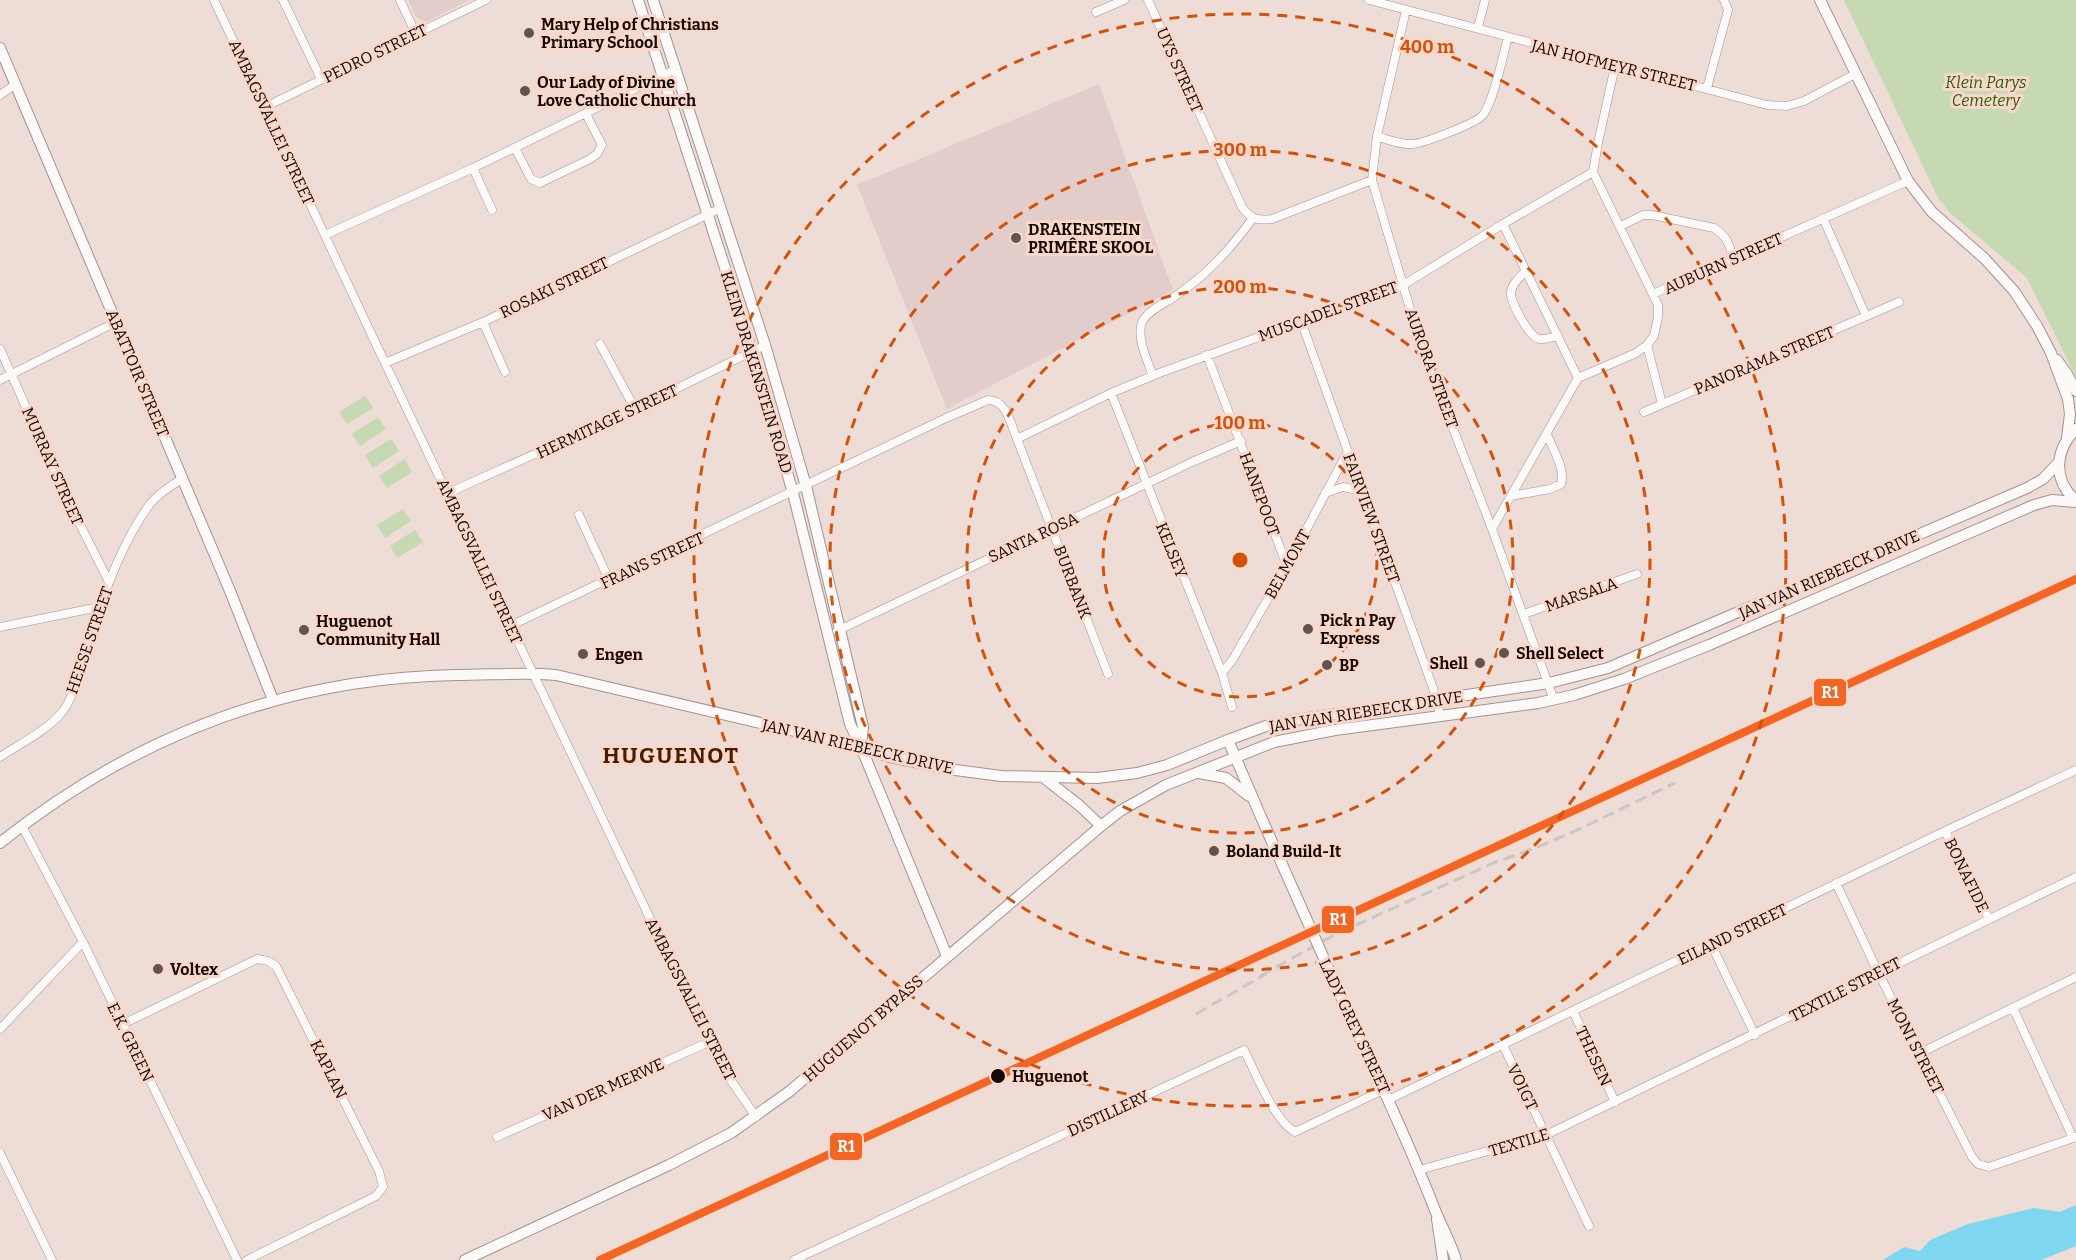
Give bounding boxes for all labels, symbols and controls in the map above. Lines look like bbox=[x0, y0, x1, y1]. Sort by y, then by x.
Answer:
place label: Mary Help of Christians Primary School bbox=[541, 15, 719, 52]
street label: PEDRO STREET bbox=[320, 20, 430, 87]
street label: UYS STREET bbox=[1152, 25, 1207, 116]
marker: Mary Help of Christians Primary School bbox=[522, 26, 536, 40]
street label: AMBAGSVALLEI STREET bbox=[225, 36, 318, 208]
text: 400 m bbox=[1400, 36, 1454, 58]
street label: JAN HOFMEYR STREET bbox=[1529, 36, 1698, 95]
place label: Our Lady of Divine Love Catholic Church bbox=[537, 73, 696, 110]
park label: Klein Parys Cemetery bbox=[1945, 73, 2027, 110]
marker: Our Lady of Divine Love Catholic Church bbox=[518, 84, 532, 98]
text: 300 m bbox=[1213, 139, 1267, 161]
place label: DRAKENSTEIN PRIMÊRE SKOOL bbox=[1028, 220, 1154, 257]
street label: AUBURN STREET bbox=[1661, 229, 1786, 298]
marker: DRAKENSTEIN PRIMÊRE SKOOL bbox=[1009, 231, 1023, 245]
street label: ROSAKI STREET bbox=[497, 253, 612, 322]
street label: KLEIN DRAKENSTEIN ROAD bbox=[717, 269, 796, 476]
text: 200 m bbox=[1213, 276, 1267, 298]
street label: MUSCADEL STREET bbox=[1256, 277, 1400, 346]
street label: AURORA STREET bbox=[1401, 305, 1462, 431]
street label: ABATTOIR STREET bbox=[102, 306, 173, 440]
street label: PANORAMA STREET bbox=[1691, 322, 1837, 399]
street label: HERMITAGE STREET bbox=[533, 380, 681, 463]
street label: MURRAY STREET bbox=[18, 404, 87, 528]
text: 100 m bbox=[1214, 412, 1266, 434]
street label: HANEPOOT bbox=[1236, 450, 1283, 539]
street label: FAIRVIEW STREET bbox=[1339, 451, 1404, 586]
street label: AMBAGSVALLEI STREET bbox=[433, 475, 526, 647]
street label: SANTA ROSA bbox=[985, 508, 1082, 567]
street label: KELSEY bbox=[1152, 520, 1192, 581]
street label: BELMONT bbox=[1261, 526, 1314, 602]
street label: JAN VAN RIEBEECK DRIVE bbox=[1735, 526, 1922, 623]
street label: FRANS STREET bbox=[597, 528, 707, 593]
street label: BURBANK bbox=[1050, 543, 1095, 622]
centre of rings bbox=[1230, 550, 1250, 570]
street label: MARSALA bbox=[1543, 573, 1620, 616]
street label: HEESE STREET bbox=[62, 584, 117, 696]
place label: Pick n Pay Express bbox=[1320, 611, 1395, 648]
place label: Huguenot Community Hall bbox=[316, 612, 440, 649]
marker: Pick n Pay Express bbox=[1301, 622, 1315, 636]
marker: Huguenot Community Hall bbox=[297, 623, 311, 637]
place label: Shell Select bbox=[1516, 644, 1604, 663]
place label: Engen bbox=[595, 645, 644, 664]
marker: Shell Select bbox=[1497, 646, 1511, 660]
marker: Engen bbox=[576, 647, 590, 661]
place label: Shell bbox=[1430, 654, 1468, 673]
place label: BP bbox=[1339, 656, 1359, 675]
marker: Shell bbox=[1473, 656, 1487, 670]
marker: BP bbox=[1320, 658, 1334, 672]
line badge: R1 bbox=[1813, 678, 1847, 707]
text: R1 bbox=[1821, 683, 1839, 702]
street label: JAN VAN RIEBEECK DRIVE bbox=[1267, 687, 1464, 736]
street label: JAN VAN RIEBEECK DRIVE bbox=[759, 715, 955, 778]
district label: HUGUENOT bbox=[603, 742, 739, 769]
street label: BONAFIDE bbox=[1940, 835, 1993, 916]
place label: Boland Build-It bbox=[1226, 842, 1342, 861]
marker: Boland Build-It bbox=[1207, 844, 1221, 858]
street label: EILAND STREET bbox=[1674, 900, 1790, 969]
line badge: R1 bbox=[1321, 905, 1355, 934]
text: R1 bbox=[1329, 910, 1347, 929]
street label: AMBAGSVALLEI STREET bbox=[641, 915, 740, 1084]
street label: TEXTILE STREET bbox=[1786, 953, 1904, 1026]
street label: LADY GREY STREET bbox=[1315, 956, 1394, 1097]
place label: Voltex bbox=[170, 960, 218, 979]
marker: Voltex bbox=[151, 962, 165, 976]
street label: HUGUENOT BYPASS bbox=[799, 971, 927, 1086]
street label: MONI STREET bbox=[1883, 995, 1948, 1097]
street label: E.K. GREEN bbox=[103, 999, 158, 1085]
street label: THESEN bbox=[1571, 1023, 1616, 1089]
street label: KAPLAN bbox=[306, 1037, 351, 1102]
street label: VAN DER MERWE bbox=[539, 1054, 667, 1125]
street label: VOIGT bbox=[1503, 1061, 1542, 1113]
marker: Huguenot bbox=[989, 1067, 1007, 1085]
place label: Huguenot bbox=[1012, 1067, 1089, 1086]
street label: DISTILLERY bbox=[1064, 1086, 1153, 1141]
street label: TEXTILE bbox=[1487, 1124, 1552, 1161]
line badge: R1 bbox=[829, 1132, 863, 1161]
text: R1 bbox=[837, 1137, 855, 1156]

